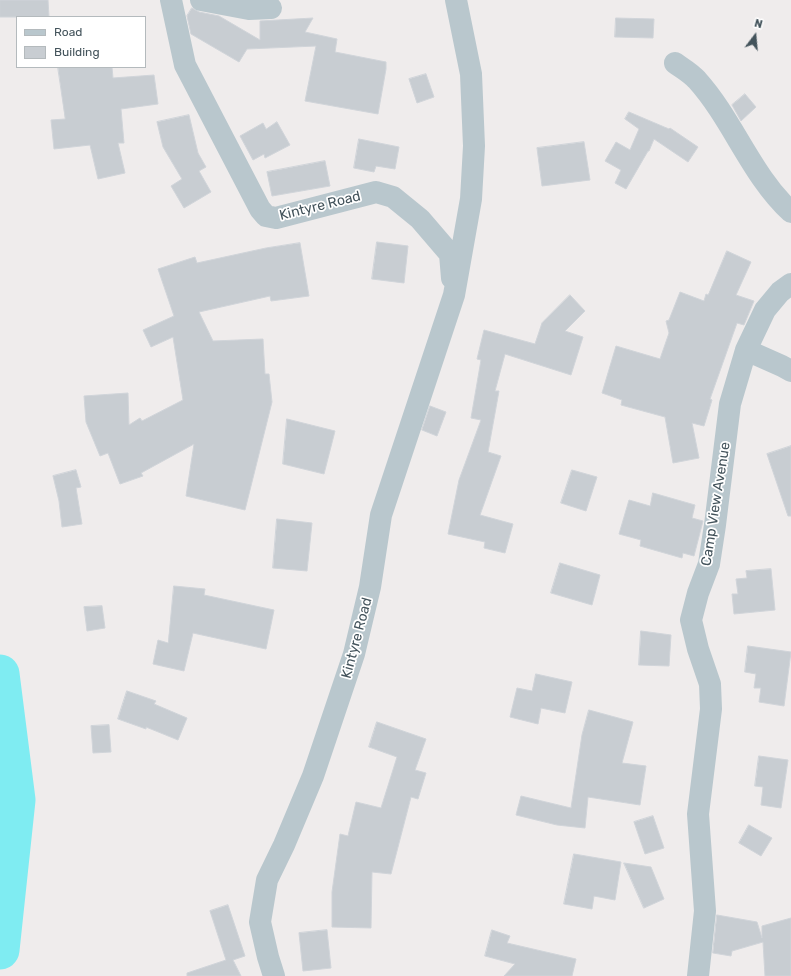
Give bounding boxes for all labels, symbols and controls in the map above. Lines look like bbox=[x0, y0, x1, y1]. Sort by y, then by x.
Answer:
legend bbox=[16, 16, 146, 68]
north arrow bbox=[735, 16, 775, 56]
text: N bbox=[753, 17, 764, 31]
text: Road bbox=[54, 25, 82, 39]
text: Building bbox=[54, 45, 100, 59]
street label: Kintyre Road bbox=[278, 188, 362, 224]
street label: Camp View Avenue bbox=[698, 441, 734, 567]
street label: Kintyre Road bbox=[338, 596, 376, 680]

